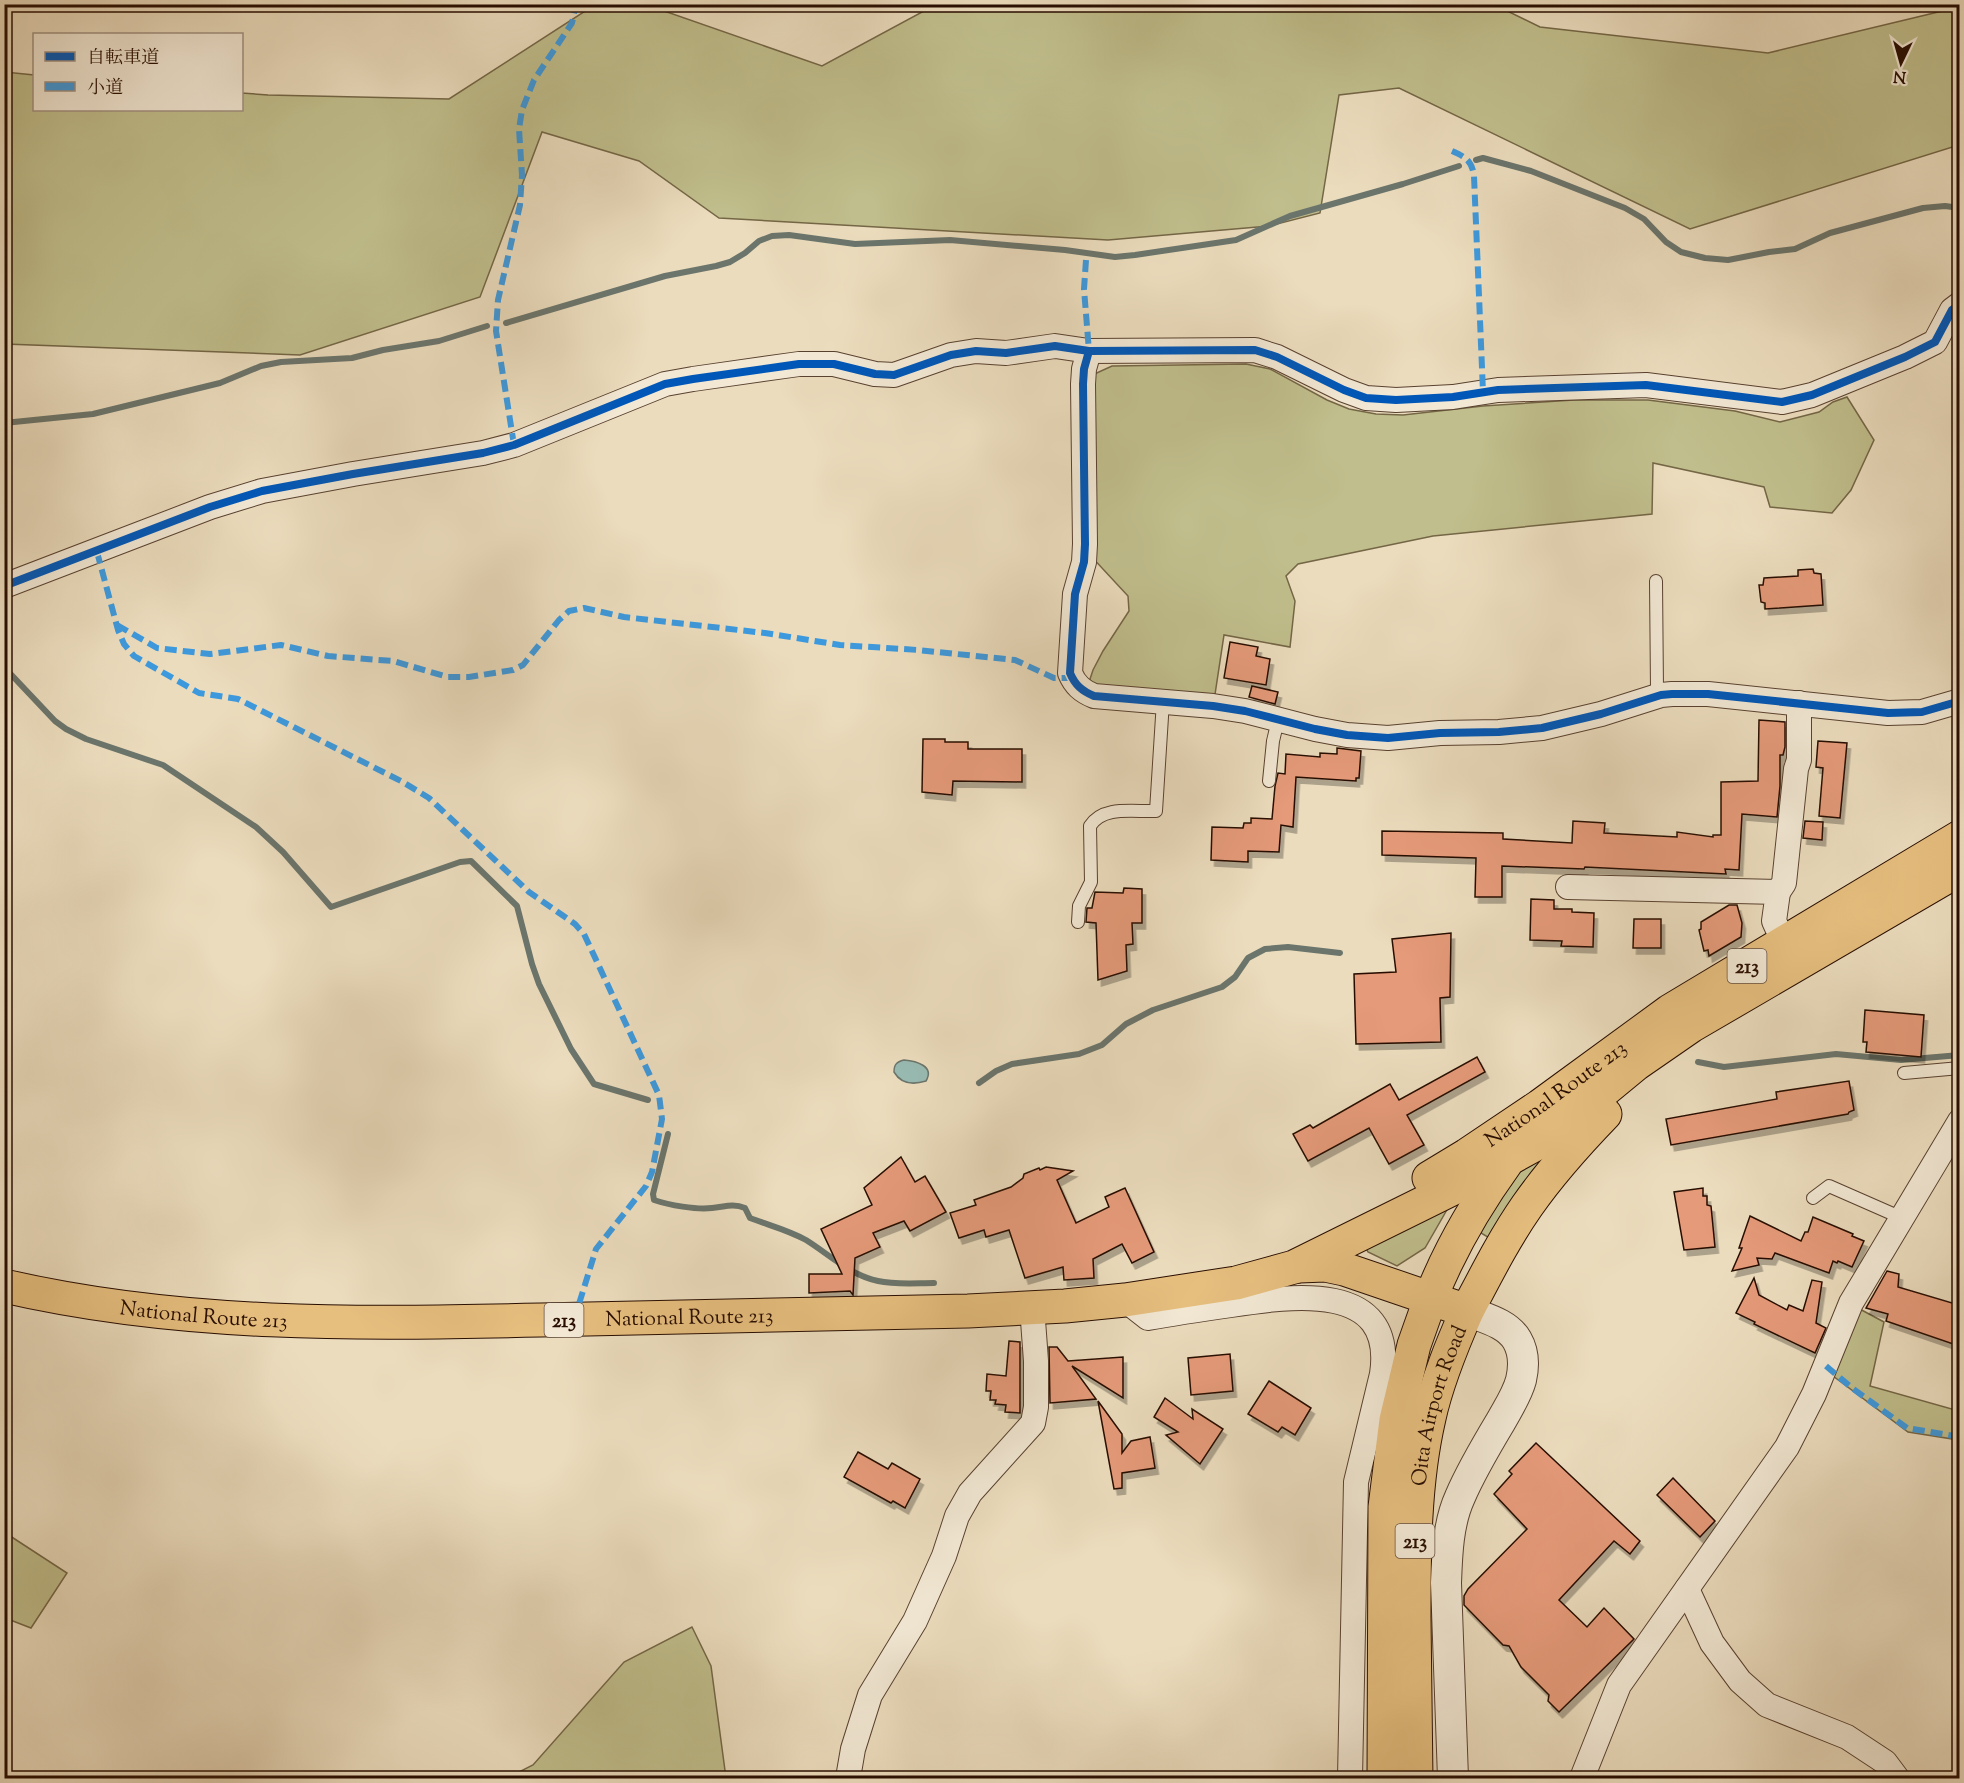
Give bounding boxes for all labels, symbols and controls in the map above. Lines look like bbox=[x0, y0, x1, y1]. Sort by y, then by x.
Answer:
legend bbox=[33, 33, 243, 111]
north arrow bbox=[1871, 33, 1931, 93]
text: 自転車道 bbox=[87, 46, 159, 72]
text: N bbox=[1892, 63, 1907, 87]
text: 小道 bbox=[87, 76, 123, 102]
road number: 213 bbox=[1728, 949, 1766, 983]
street label: National Route 213 bbox=[1479, 1034, 1634, 1156]
street label: National Route 213 bbox=[118, 1294, 288, 1338]
street label: National Route 213 bbox=[605, 1302, 774, 1336]
road number: 213 bbox=[544, 1303, 584, 1337]
street label: Oita Airport Road bbox=[1405, 1321, 1476, 1488]
road number: 213 bbox=[1396, 1524, 1434, 1558]

